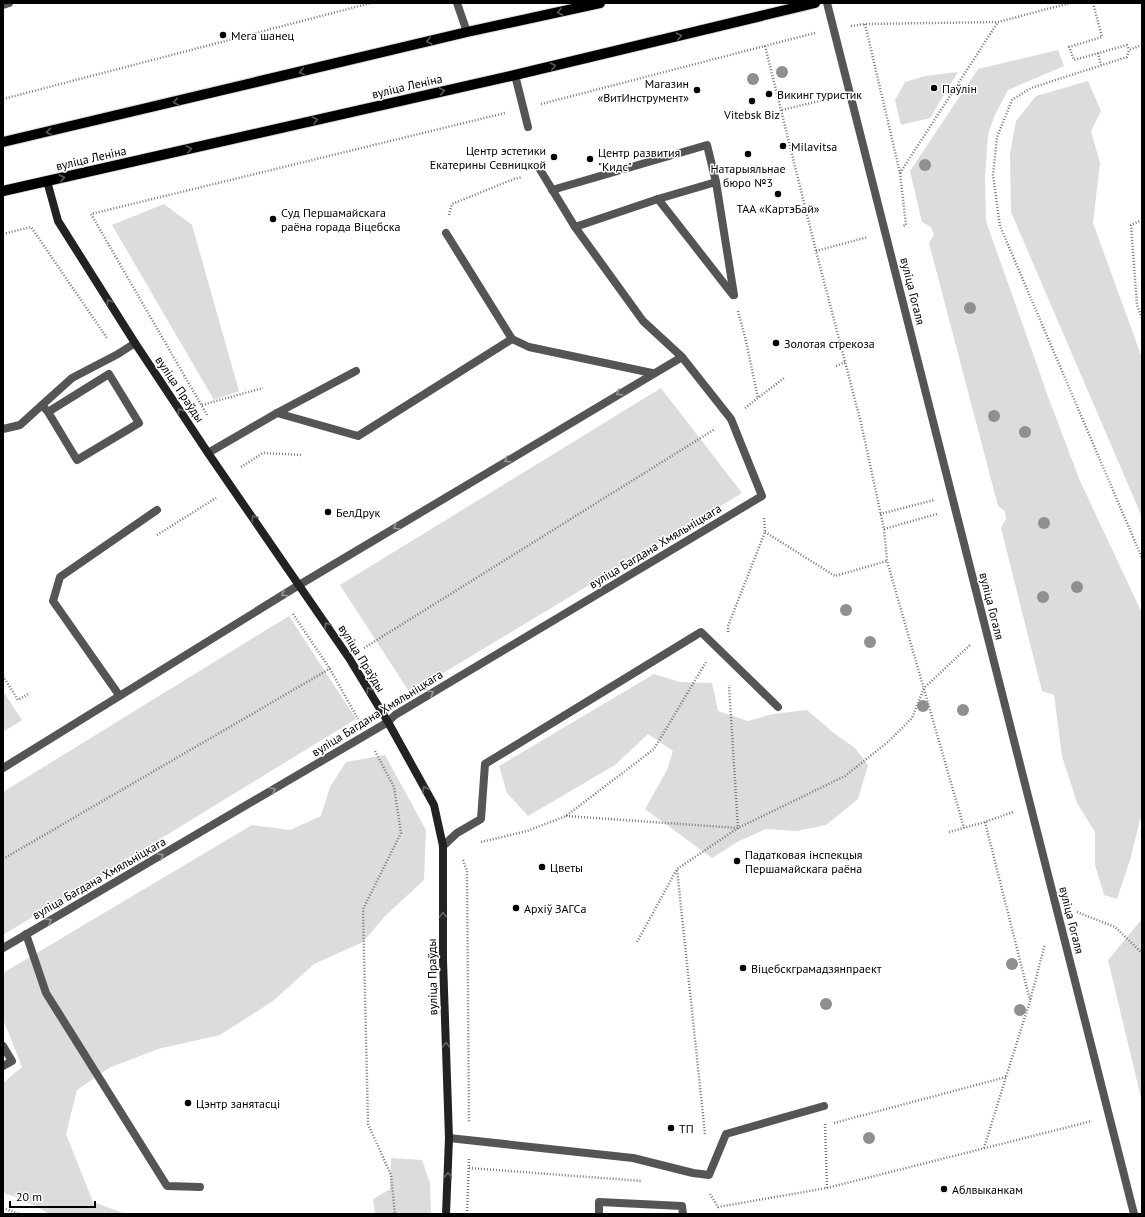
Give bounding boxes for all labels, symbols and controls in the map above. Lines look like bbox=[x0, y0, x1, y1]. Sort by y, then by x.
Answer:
one-way arrow bbox=[557, 7, 563, 15]
place label: Мега шанец bbox=[231, 28, 295, 43]
marker: Мега шанец bbox=[218, 30, 228, 40]
one-way arrow bbox=[675, 32, 682, 41]
one-way arrow bbox=[425, 37, 432, 45]
one-way arrow bbox=[549, 62, 556, 71]
one-way arrow bbox=[299, 67, 305, 75]
street label: вуліца Леніна bbox=[370, 71, 444, 101]
place label: Магазин «ВитИнструмент» bbox=[598, 76, 689, 105]
place label: Паўлін bbox=[942, 81, 977, 96]
marker: Паўлін bbox=[929, 83, 939, 93]
marker: Магазин «ВитИнструмент» bbox=[692, 85, 702, 95]
place label: Викинг туристик bbox=[777, 87, 862, 102]
one-way arrow bbox=[439, 88, 445, 96]
marker: Викинг туристик bbox=[764, 89, 774, 99]
marker: Vitebsk Biz bbox=[747, 96, 757, 106]
one-way arrow bbox=[172, 97, 179, 105]
place label: Vitebsk Biz bbox=[723, 107, 780, 122]
one-way arrow bbox=[312, 117, 318, 125]
one-way arrow bbox=[46, 127, 52, 135]
place label: Milavitsa bbox=[791, 139, 837, 154]
marker: Milavitsa bbox=[778, 141, 788, 151]
street label: вуліца Леніна bbox=[54, 143, 128, 173]
place label: Центр эстетики Екатерины Севницкой bbox=[430, 143, 546, 172]
place label: Центр развития "Кидс" bbox=[598, 145, 680, 174]
one-way arrow bbox=[185, 146, 192, 154]
marker: Натарыяльнае бюро №3 bbox=[743, 149, 753, 159]
marker: Центр эстетики Екатерины Севницкой bbox=[549, 152, 559, 162]
marker: Центр развития "Кидс" bbox=[585, 154, 595, 164]
place label: Натарыяльнае бюро №3 bbox=[711, 161, 786, 190]
one-way arrow bbox=[58, 174, 65, 183]
marker: ТАА «КартэБай» bbox=[773, 189, 783, 199]
place label: ТАА «КартэБай» bbox=[736, 201, 820, 216]
place label: Суд Першамайскага раёна горада Віцебска bbox=[281, 205, 400, 234]
marker: Суд Першамайскага раёна горада Віцебска bbox=[268, 214, 278, 224]
street label: вуліца Гогаля bbox=[897, 256, 929, 326]
one-way arrow bbox=[106, 299, 114, 306]
place label: Золотая стрекоза bbox=[784, 336, 875, 351]
marker: Золотая стрекоза bbox=[771, 338, 781, 348]
street label: вуліца Праўды bbox=[152, 353, 208, 425]
one-way arrow bbox=[616, 389, 623, 396]
one-way arrow bbox=[177, 408, 185, 415]
one-way arrow bbox=[504, 456, 511, 463]
street label: вуліца Багдана Хмяльніцкага bbox=[586, 500, 724, 591]
place label: БелДрук bbox=[336, 505, 380, 520]
marker: БелДрук bbox=[323, 507, 333, 517]
one-way arrow bbox=[252, 516, 259, 523]
one-way arrow bbox=[393, 523, 400, 530]
street label: вуліца Гогаля bbox=[976, 571, 1008, 641]
one-way arrow bbox=[281, 589, 288, 597]
street label: вуліца Праўды bbox=[335, 622, 389, 694]
one-way arrow bbox=[325, 623, 332, 630]
street label: вуліца Багдана Хмяльніцкага bbox=[309, 666, 445, 760]
one-way arrow bbox=[366, 687, 373, 694]
one-way arrow bbox=[427, 691, 434, 698]
one-way arrow bbox=[422, 785, 429, 793]
one-way arrow bbox=[269, 787, 276, 794]
street label: вуліца Багдана Хмяльніцкага bbox=[30, 834, 168, 922]
place label: Падатковая інспекцыя Першамайскага раёна bbox=[745, 847, 863, 876]
one-way arrow bbox=[157, 853, 164, 860]
marker: Падатковая інспекцыя Першамайскага раёна bbox=[732, 856, 742, 866]
place label: Цветы bbox=[550, 860, 583, 875]
marker: Цветы bbox=[537, 862, 547, 872]
street label: вуліца Гогаля bbox=[1056, 885, 1088, 955]
place label: Архіў ЗАГСа bbox=[524, 901, 586, 916]
marker: Архіў ЗАГСа bbox=[511, 903, 521, 913]
one-way arrow bbox=[439, 912, 447, 918]
one-way arrow bbox=[45, 919, 52, 926]
street label: вуліца Праўды bbox=[424, 939, 440, 1015]
place label: Віцебскграмадзянпраект bbox=[751, 961, 882, 976]
marker: Віцебскграмадзянпраект bbox=[738, 963, 748, 973]
one-way arrow bbox=[441, 1042, 450, 1048]
place label: Цэнтр занятасці bbox=[196, 1096, 280, 1111]
marker: Цэнтр занятасці bbox=[183, 1098, 193, 1108]
place label: ТП bbox=[679, 1121, 694, 1136]
marker: ТП bbox=[666, 1123, 676, 1133]
one-way arrow bbox=[443, 1172, 452, 1178]
place label: Аблвыканкам bbox=[952, 1182, 1023, 1197]
scale bar bbox=[10, 1183, 95, 1209]
marker: Аблвыканкам bbox=[939, 1184, 949, 1194]
text: 20 m bbox=[16, 1189, 42, 1204]

